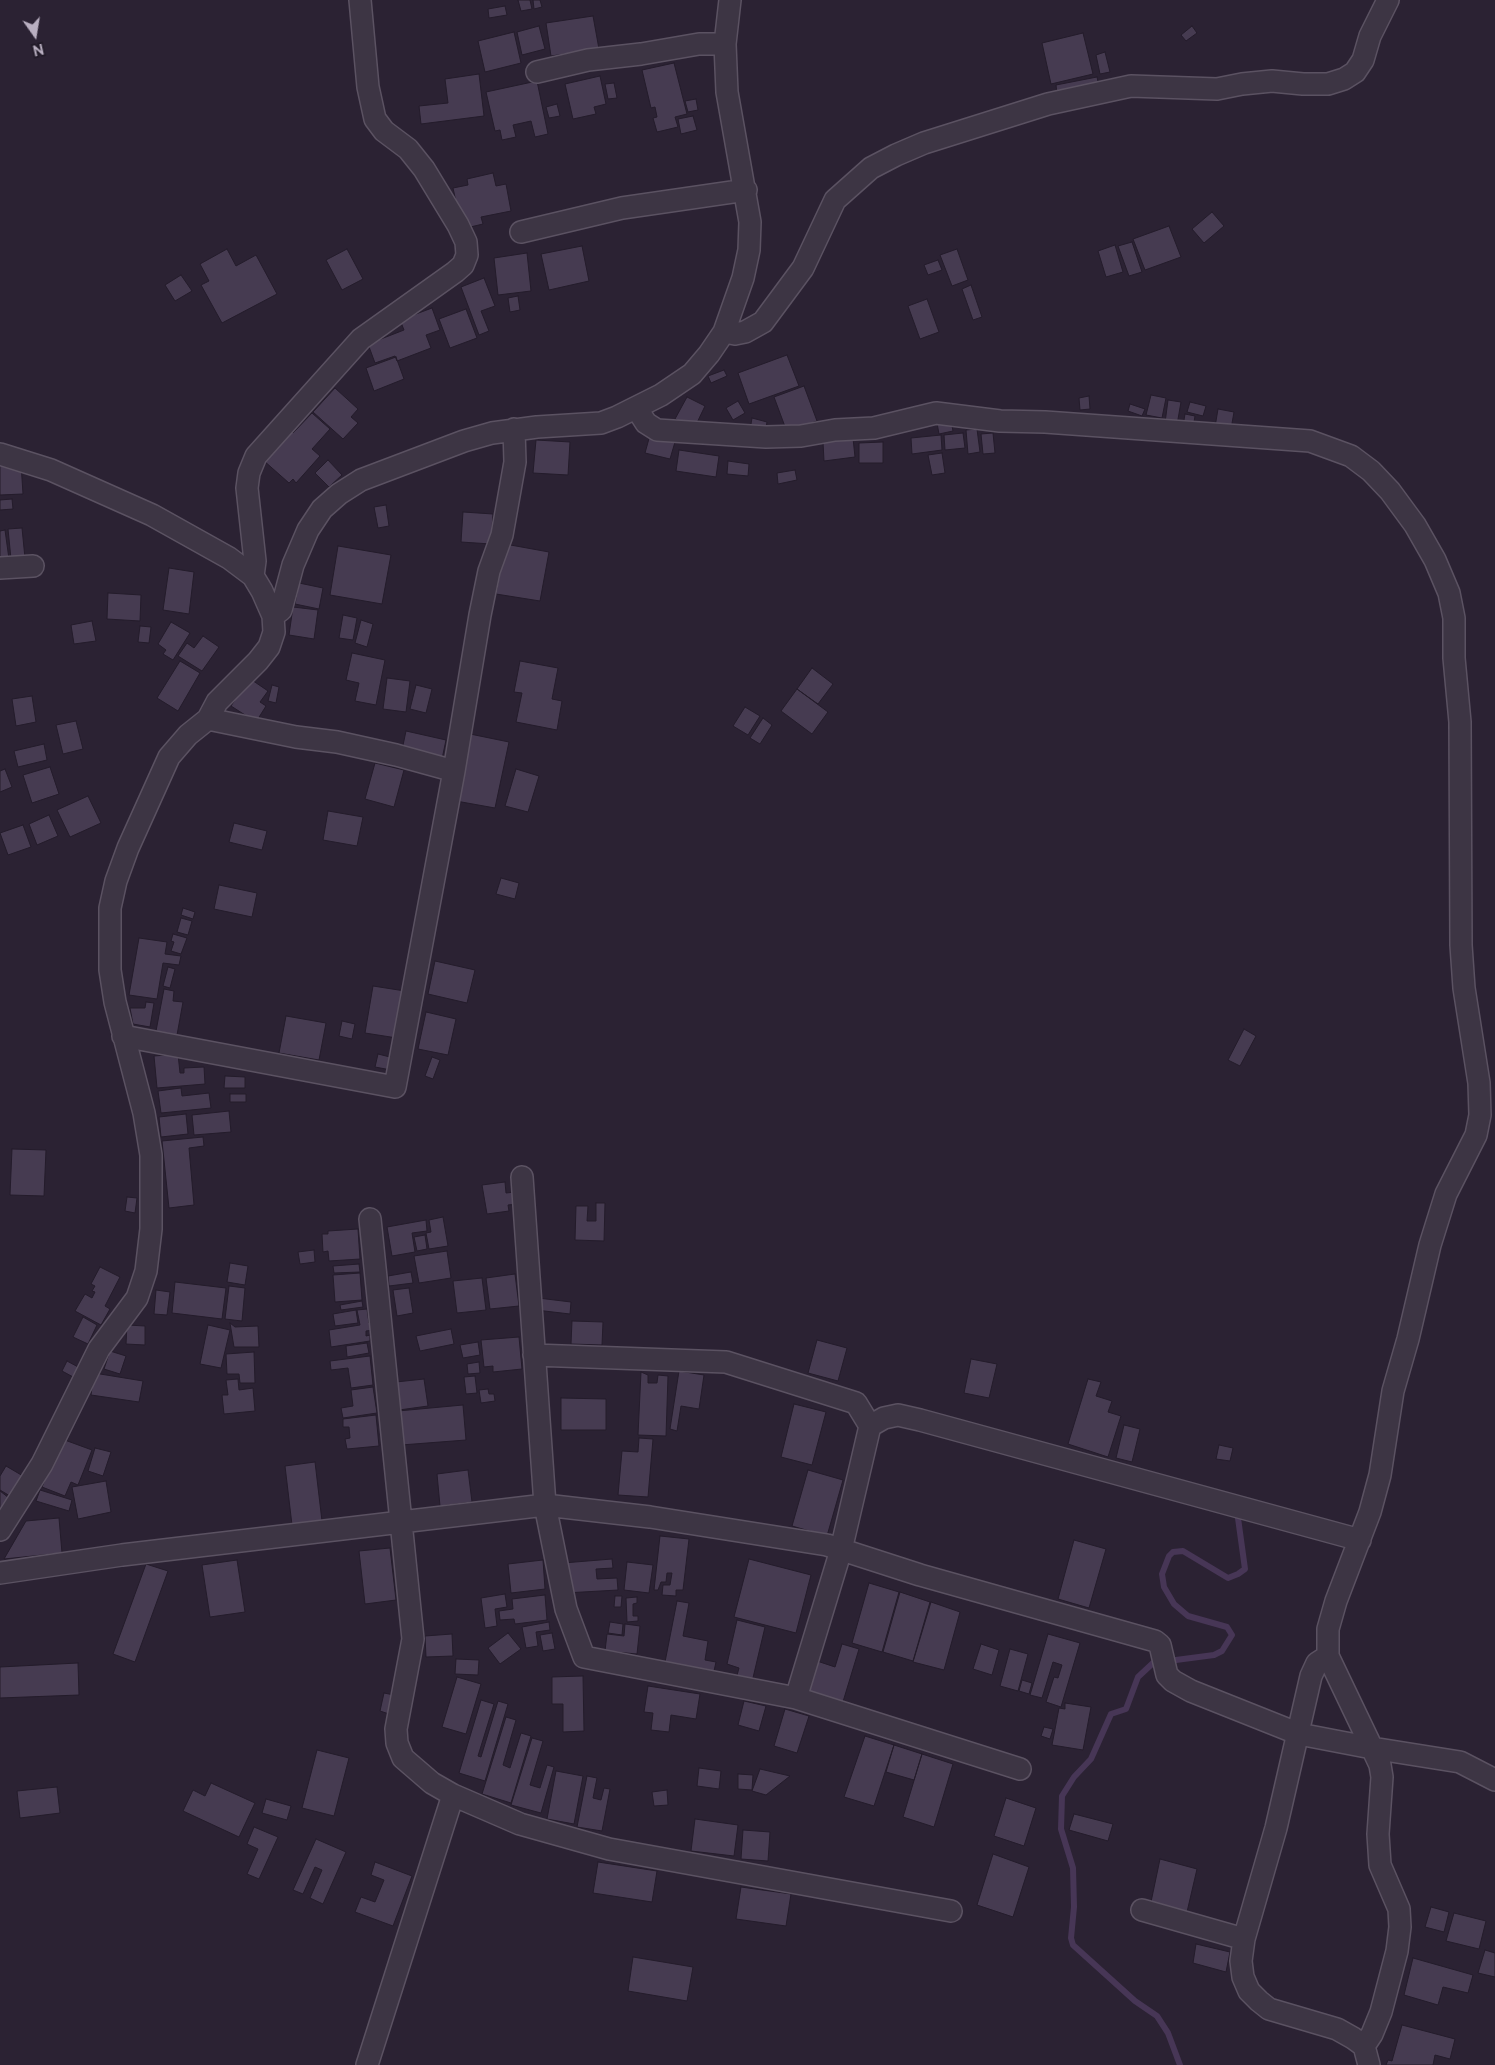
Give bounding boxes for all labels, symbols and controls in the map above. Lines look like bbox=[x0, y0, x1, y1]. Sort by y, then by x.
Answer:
north arrow bbox=[10, 10, 60, 60]
text: N bbox=[31, 41, 45, 59]

